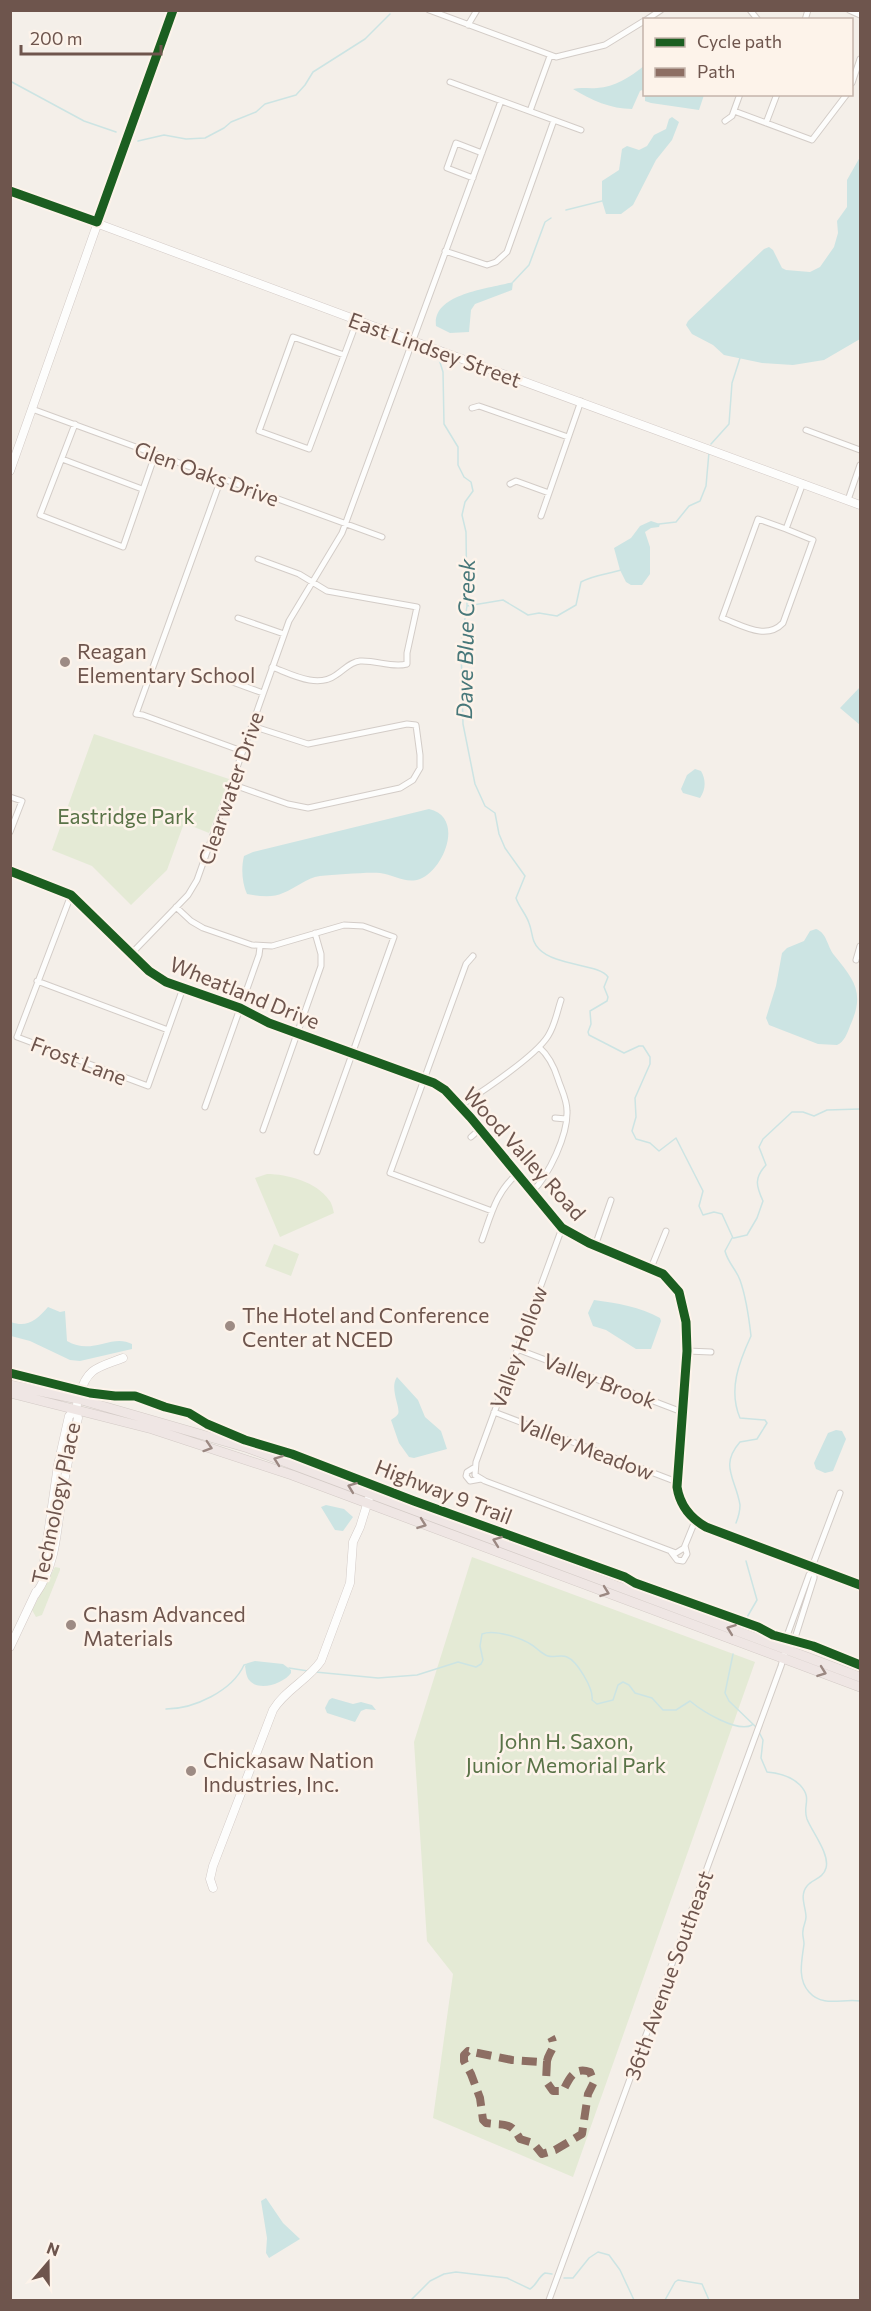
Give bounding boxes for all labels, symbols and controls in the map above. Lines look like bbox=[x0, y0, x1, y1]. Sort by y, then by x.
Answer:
scale bar bbox=[21, 18, 160, 56]
legend bbox=[643, 18, 853, 96]
text: 200 m bbox=[30, 27, 83, 49]
text: Cycle path bbox=[697, 30, 782, 52]
text: Path bbox=[697, 60, 735, 82]
street label: East Lindsey Street bbox=[345, 306, 525, 392]
street label: Glen Oaks Drive bbox=[131, 435, 283, 511]
water label: Dave Blue Creek bbox=[450, 557, 480, 720]
place label: Reagan Elementary School bbox=[77, 638, 255, 687]
marker: Reagan Elementary School bbox=[58, 655, 72, 669]
street label: Clearwater Drive bbox=[192, 708, 268, 868]
park label: Eastridge Park bbox=[57, 803, 195, 828]
street label: Wheatland Drive bbox=[166, 951, 324, 1033]
street label: Frost Lane bbox=[28, 1030, 130, 1090]
street label: Wood Valley Road bbox=[459, 1081, 591, 1225]
street label: Valley Hollow bbox=[484, 1282, 552, 1412]
place label: The Hotel and Conference Center at NCED bbox=[242, 1302, 489, 1351]
marker: The Hotel and Conference Center at NCED bbox=[223, 1319, 237, 1333]
street label: Valley Brook bbox=[540, 1347, 660, 1413]
street label: Valley Meadow bbox=[514, 1410, 658, 1485]
street label: Technology Place bbox=[26, 1420, 84, 1586]
one-way arrow bbox=[202, 1440, 212, 1452]
street label: Highway 9 Trail bbox=[372, 1453, 516, 1529]
one-way arrow bbox=[274, 1454, 284, 1467]
one-way arrow bbox=[347, 1481, 358, 1494]
one-way arrow bbox=[416, 1517, 427, 1529]
one-way arrow bbox=[492, 1535, 503, 1548]
one-way arrow bbox=[599, 1585, 610, 1597]
place label: Chasm Advanced Materials bbox=[83, 1601, 246, 1650]
marker: Chasm Advanced Materials bbox=[64, 1618, 78, 1632]
one-way arrow bbox=[726, 1624, 737, 1636]
one-way arrow bbox=[816, 1665, 827, 1678]
park label: John H. Saxon, Junior Memorial Park bbox=[466, 1728, 666, 1777]
place label: Chickasaw Nation Industries, Inc. bbox=[203, 1747, 374, 1796]
marker: Chickasaw Nation Industries, Inc. bbox=[184, 1764, 198, 1778]
street label: 36th Avenue Southeast bbox=[618, 1867, 718, 2083]
north arrow bbox=[18, 2233, 78, 2293]
text: N bbox=[44, 2237, 62, 2259]

